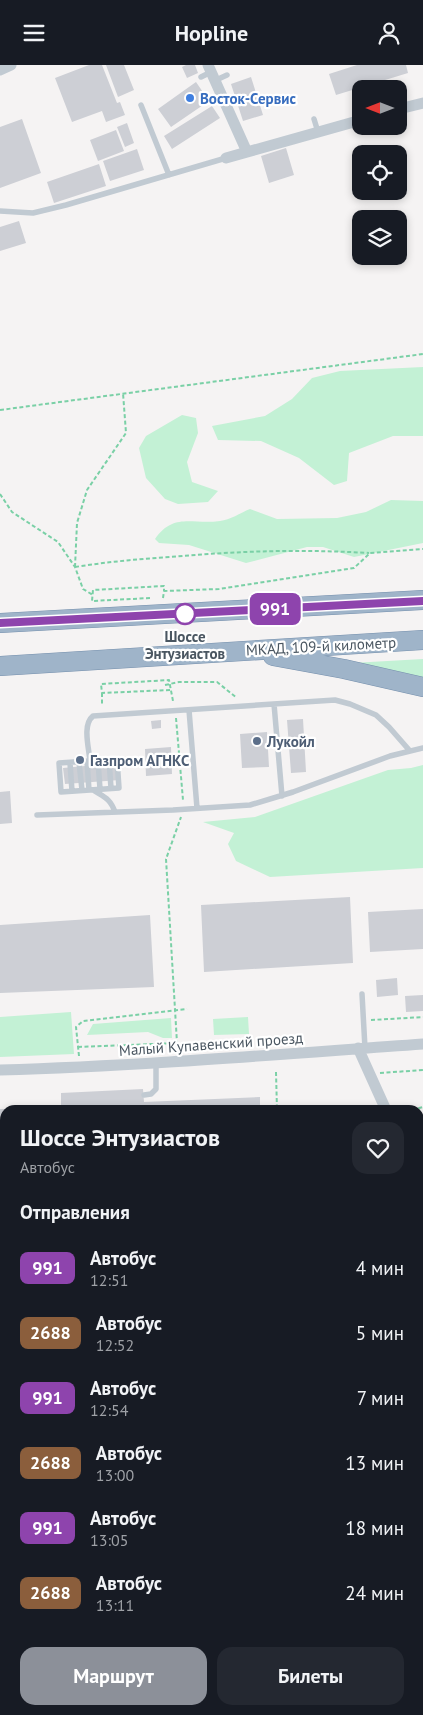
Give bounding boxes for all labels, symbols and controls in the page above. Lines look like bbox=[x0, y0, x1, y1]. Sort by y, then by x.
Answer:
icon: menu bbox=[20, 19, 48, 47]
text: Hopline bbox=[175, 19, 248, 47]
icon: person bbox=[375, 19, 403, 47]
north arrow bbox=[352, 80, 408, 135]
map controls bbox=[352, 80, 407, 265]
place label: Восток-Сервис bbox=[200, 89, 296, 108]
marker: Восток-Сервис bbox=[184, 92, 196, 104]
button: locate bbox=[352, 145, 407, 200]
button: layers bbox=[352, 210, 407, 265]
line badge: 991 bbox=[246, 593, 304, 625]
text: 991 bbox=[260, 597, 290, 620]
marker: Шоссе Энтузиастов bbox=[174, 603, 196, 625]
place label: Шоссе Энтузиастов bbox=[145, 627, 225, 663]
street label: МКАД, 109-й километр bbox=[245, 633, 397, 659]
place label: Лукойл bbox=[266, 732, 315, 751]
marker: Лукойл bbox=[251, 735, 263, 747]
place label: Газпром АГНКС bbox=[90, 751, 190, 770]
marker: Газпром АГНКС bbox=[74, 754, 86, 766]
street label: Малый Купавенский проезд bbox=[118, 1028, 304, 1060]
text: Шоссе Энтузиастов bbox=[20, 1122, 220, 1153]
button: heart bbox=[352, 1122, 404, 1174]
text: Автобус bbox=[20, 1157, 75, 1177]
text: Отправления bbox=[20, 1200, 130, 1224]
text: Автобус bbox=[90, 1246, 156, 1270]
text: 991 bbox=[32, 1256, 63, 1279]
text: 4 мин bbox=[356, 1256, 404, 1280]
text: 12:51 bbox=[90, 1270, 128, 1290]
text: Автобус bbox=[96, 1311, 162, 1335]
text: 2688 bbox=[30, 1321, 71, 1344]
text: 5 мин bbox=[356, 1321, 404, 1345]
text: 12:52 bbox=[96, 1335, 134, 1355]
text: Автобус bbox=[90, 1376, 156, 1400]
text: 991 bbox=[32, 1386, 63, 1409]
text: 7 мин bbox=[357, 1386, 404, 1410]
text: 12:54 bbox=[90, 1400, 128, 1420]
text: Автобус bbox=[96, 1441, 162, 1465]
text: 2688 bbox=[30, 1451, 71, 1474]
text: 13 мин bbox=[345, 1451, 404, 1475]
text: 13:00 bbox=[96, 1465, 134, 1485]
text: Автобус bbox=[90, 1506, 156, 1530]
text: 991 bbox=[32, 1516, 63, 1539]
text: 18 мин bbox=[345, 1516, 404, 1540]
text: 13:05 bbox=[90, 1530, 128, 1550]
text: Автобус bbox=[96, 1571, 162, 1595]
text: 2688 bbox=[30, 1581, 71, 1604]
text: 24 мин bbox=[345, 1581, 404, 1605]
text: 13:11 bbox=[96, 1595, 134, 1615]
button: Маршрут bbox=[20, 1647, 207, 1705]
button: Билеты bbox=[217, 1647, 404, 1705]

